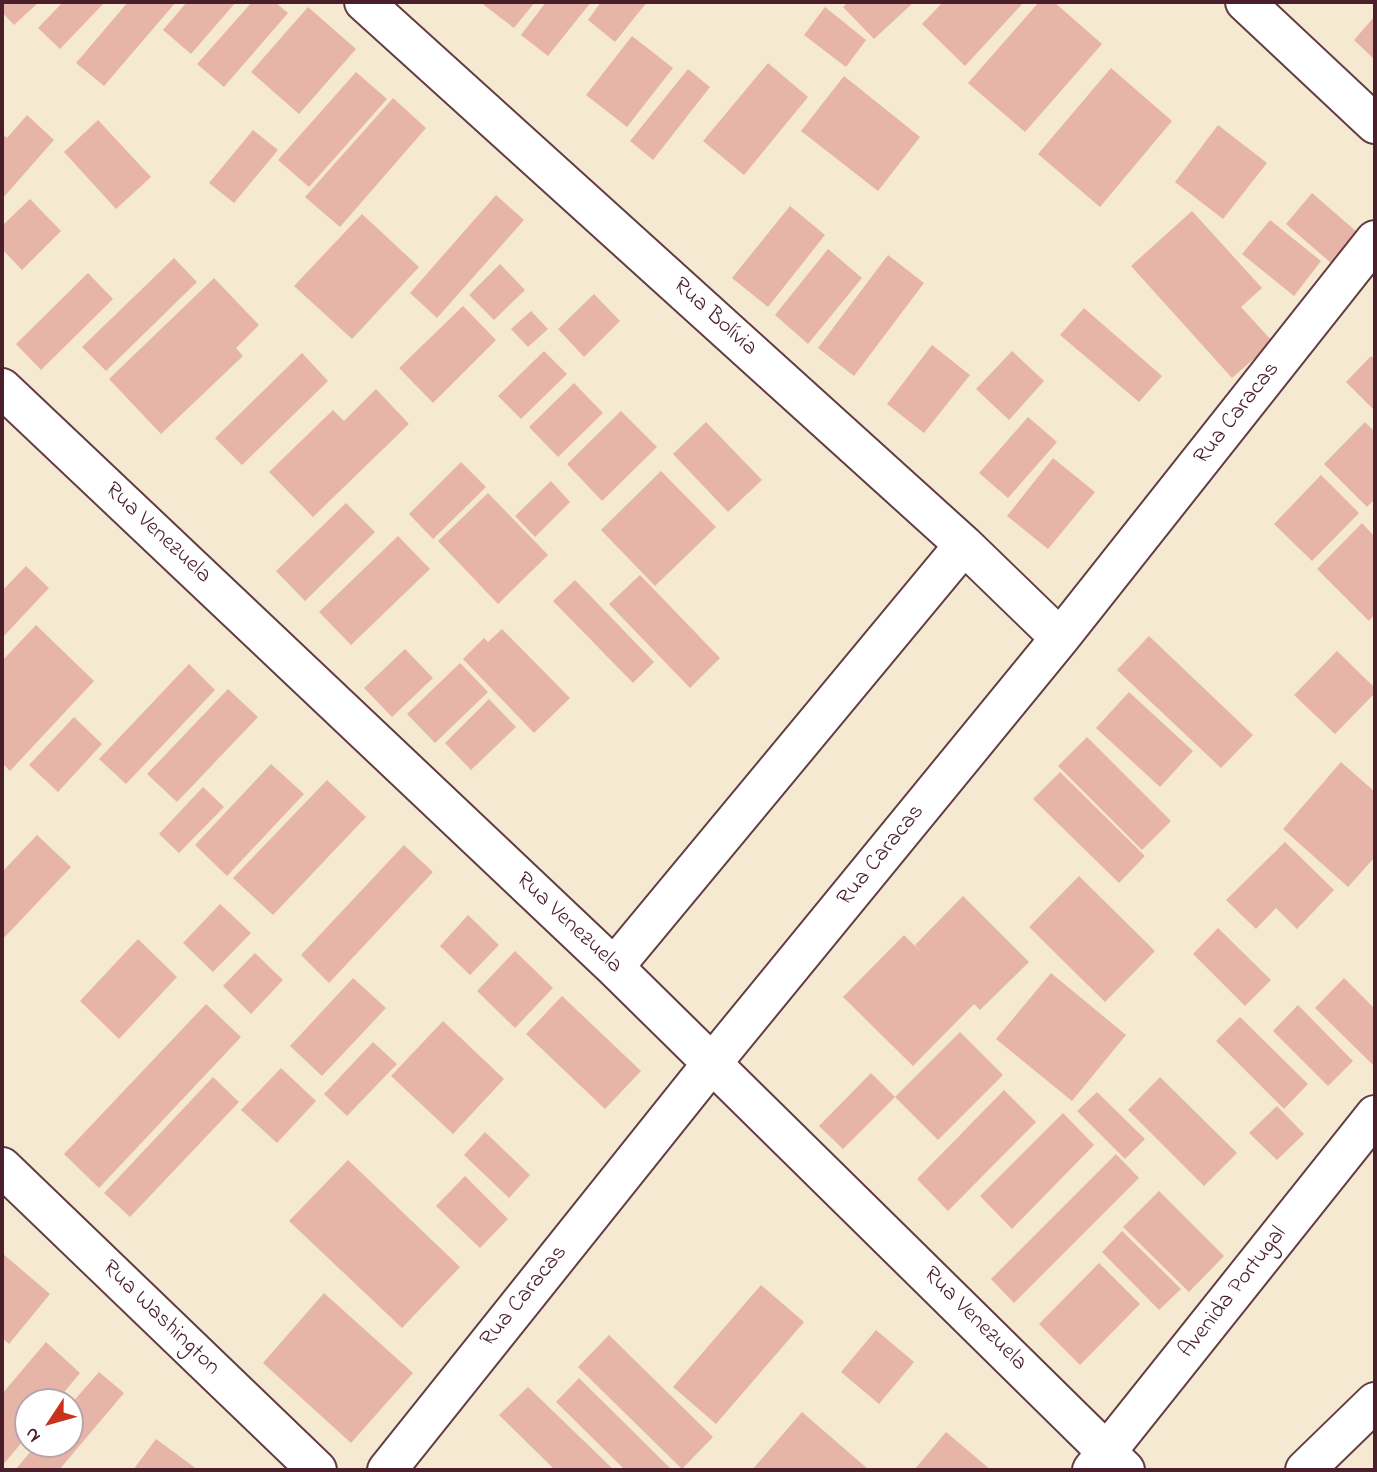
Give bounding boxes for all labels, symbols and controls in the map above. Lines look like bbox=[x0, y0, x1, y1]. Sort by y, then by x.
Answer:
street label: Rua Bolívia bbox=[666, 273, 762, 363]
street label: Rua Caracas bbox=[1189, 357, 1287, 471]
street label: Rua Venezuela bbox=[98, 478, 216, 590]
street label: Rua Caracas bbox=[833, 800, 931, 912]
street label: Rua Venezuela bbox=[509, 868, 627, 980]
street label: Avenida Portugal bbox=[1174, 1222, 1294, 1364]
street label: Rua Caracas bbox=[476, 1241, 574, 1353]
street label: Rua Washington bbox=[95, 1256, 225, 1382]
street label: Rua Venezuela bbox=[916, 1262, 1032, 1378]
north arrow bbox=[14, 1388, 84, 1458]
text: N bbox=[19, 1421, 48, 1448]

